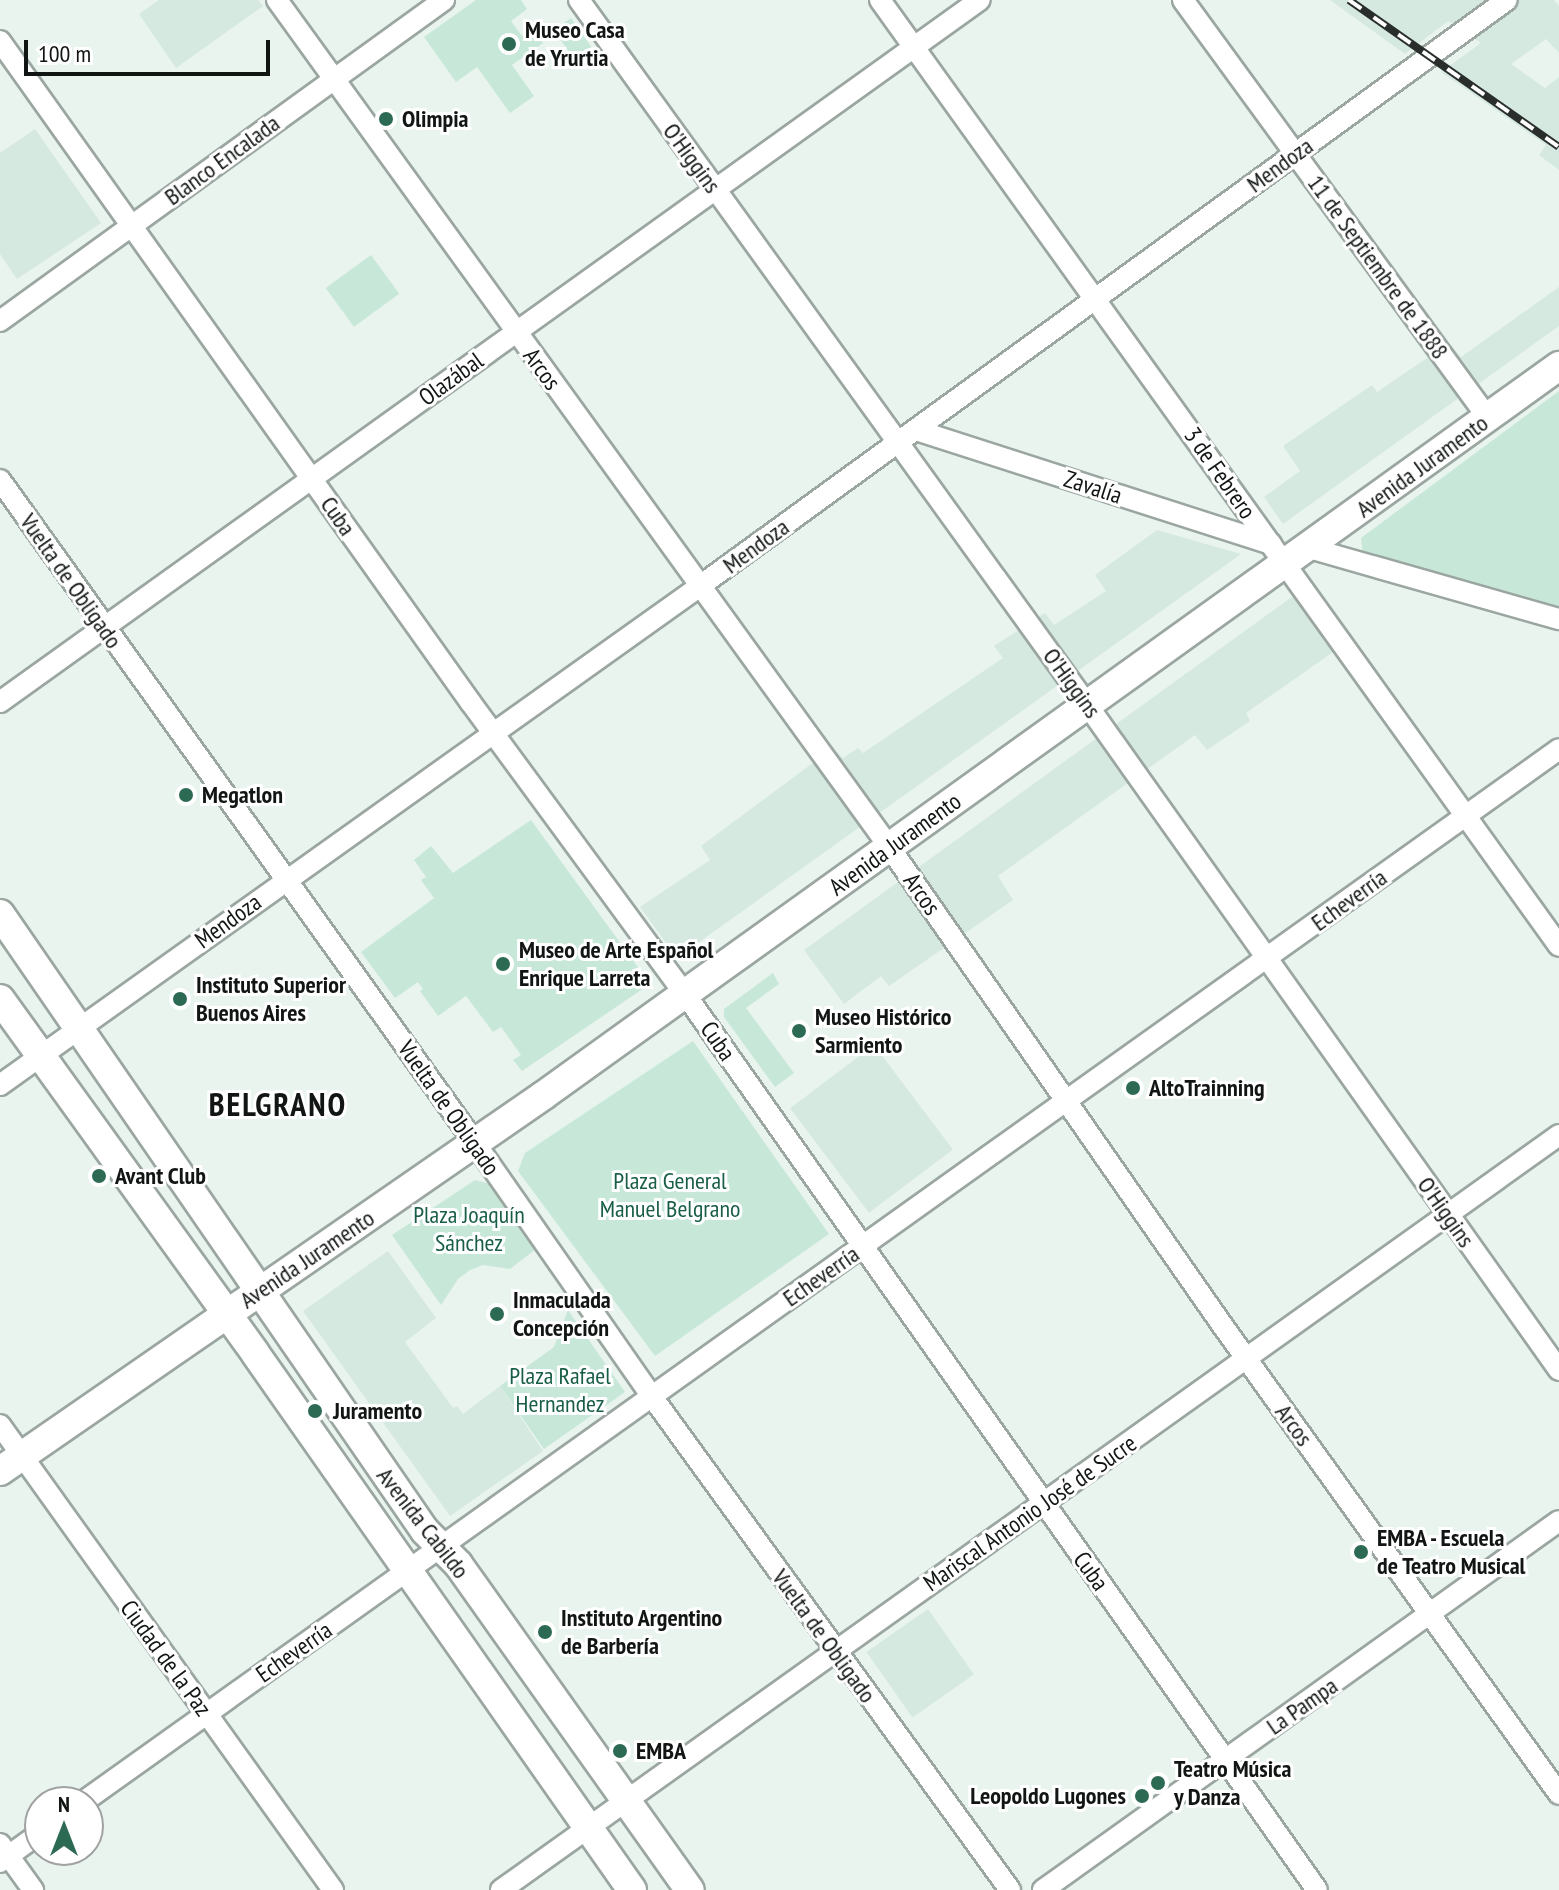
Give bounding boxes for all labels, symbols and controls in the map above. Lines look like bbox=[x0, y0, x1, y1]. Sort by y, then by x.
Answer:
place label: Museo Casa de Yrurtia bbox=[525, 16, 625, 72]
scale bar bbox=[28, 24, 274, 74]
marker: Museo Casa de Yrurtia bbox=[500, 35, 518, 53]
text: 100 m bbox=[38, 38, 91, 69]
place label: Olimpia bbox=[402, 105, 468, 133]
street label: Blanco Encalada bbox=[159, 109, 285, 211]
marker: Olimpia bbox=[377, 110, 395, 128]
street label: O'Higgins bbox=[657, 117, 727, 199]
street label: Mendoza bbox=[1241, 131, 1319, 199]
street label: 11 de Septiembre de 1888 bbox=[1302, 169, 1454, 365]
street label: Arcos bbox=[517, 343, 567, 395]
street label: Olazábal bbox=[413, 346, 489, 412]
street label: Avenida Juramento bbox=[1350, 409, 1494, 523]
street label: 3 de Febrero bbox=[1178, 422, 1262, 524]
street label: Zavalía bbox=[1060, 464, 1126, 510]
street label: Cuba bbox=[314, 491, 362, 541]
street label: Vuelta de Obligado bbox=[14, 508, 128, 654]
street label: Mendoza bbox=[717, 512, 795, 580]
street label: O'Higgins bbox=[1037, 642, 1107, 724]
place label: Megatlon bbox=[202, 781, 283, 809]
marker: Megatlon bbox=[177, 786, 195, 804]
street label: Avenida Juramento bbox=[823, 787, 967, 901]
street label: Echeverría bbox=[1306, 863, 1392, 937]
street label: Arcos bbox=[897, 867, 947, 921]
street label: Mendoza bbox=[189, 887, 267, 955]
place label: Museo de Arte Español Enrique Larreta bbox=[519, 936, 714, 992]
marker: Museo de Arte Español Enrique Larreta bbox=[494, 955, 512, 973]
place label: Instituto Superior Buenos Aires bbox=[196, 971, 346, 1027]
marker: Instituto Superior Buenos Aires bbox=[171, 990, 189, 1008]
place label: Museo Histórico Sarmiento bbox=[815, 1003, 951, 1059]
street label: Cuba bbox=[694, 1016, 742, 1066]
marker: Museo Histórico Sarmiento bbox=[790, 1022, 808, 1040]
street label: Vuelta de Obligado bbox=[392, 1035, 506, 1181]
place label: AltoTrainning bbox=[1149, 1074, 1265, 1102]
marker: AltoTrainning bbox=[1124, 1079, 1142, 1097]
district label: BELGRANO bbox=[209, 1085, 347, 1123]
place label: Avant Club bbox=[115, 1162, 206, 1190]
marker: Avant Club bbox=[90, 1167, 108, 1185]
park label: Plaza General Manuel Belgrano bbox=[600, 1167, 740, 1223]
street label: O'Higgins bbox=[1411, 1171, 1481, 1253]
park label: Plaza Joaquín Sánchez bbox=[413, 1201, 525, 1257]
street label: Avenida Juramento bbox=[234, 1203, 380, 1315]
street label: Echeverría bbox=[777, 1240, 865, 1312]
place label: Inmaculada Concepción bbox=[513, 1286, 611, 1342]
marker: Inmaculada Concepción bbox=[488, 1305, 506, 1323]
park label: Plaza Rafael Hernandez bbox=[509, 1362, 611, 1418]
place label: Juramento bbox=[333, 1397, 422, 1425]
street label: Arcos bbox=[1269, 1399, 1319, 1451]
marker: Juramento bbox=[304, 1400, 326, 1422]
street label: Mariscal Antonio José de Sucre bbox=[918, 1428, 1142, 1598]
street label: Avenida Cabildo bbox=[371, 1462, 475, 1584]
place label: EMBA - Escuela de Teatro Musical bbox=[1377, 1524, 1526, 1580]
marker: EMBA - Escuela de Teatro Musical bbox=[1352, 1543, 1370, 1561]
street label: Cuba bbox=[1067, 1546, 1115, 1596]
street label: Vuelta de Obligado bbox=[766, 1564, 882, 1708]
street label: Ciudad de la Paz bbox=[114, 1594, 218, 1722]
place label: Instituto Argentino de Barbería bbox=[561, 1604, 723, 1660]
street label: Echeverría bbox=[250, 1616, 338, 1688]
marker: Instituto Argentino de Barbería bbox=[536, 1623, 554, 1641]
street label: La Pampa bbox=[1261, 1671, 1343, 1741]
place label: EMBA bbox=[636, 1737, 686, 1765]
marker: EMBA bbox=[611, 1742, 629, 1760]
place label: Teatro Música y Danza bbox=[1174, 1755, 1291, 1811]
marker: Teatro Música y Danza bbox=[1149, 1774, 1167, 1792]
place label: Leopoldo Lugones bbox=[970, 1782, 1126, 1810]
north arrow bbox=[24, 1786, 104, 1866]
marker: Leopoldo Lugones bbox=[1133, 1787, 1151, 1805]
text: N bbox=[58, 1790, 70, 1818]

